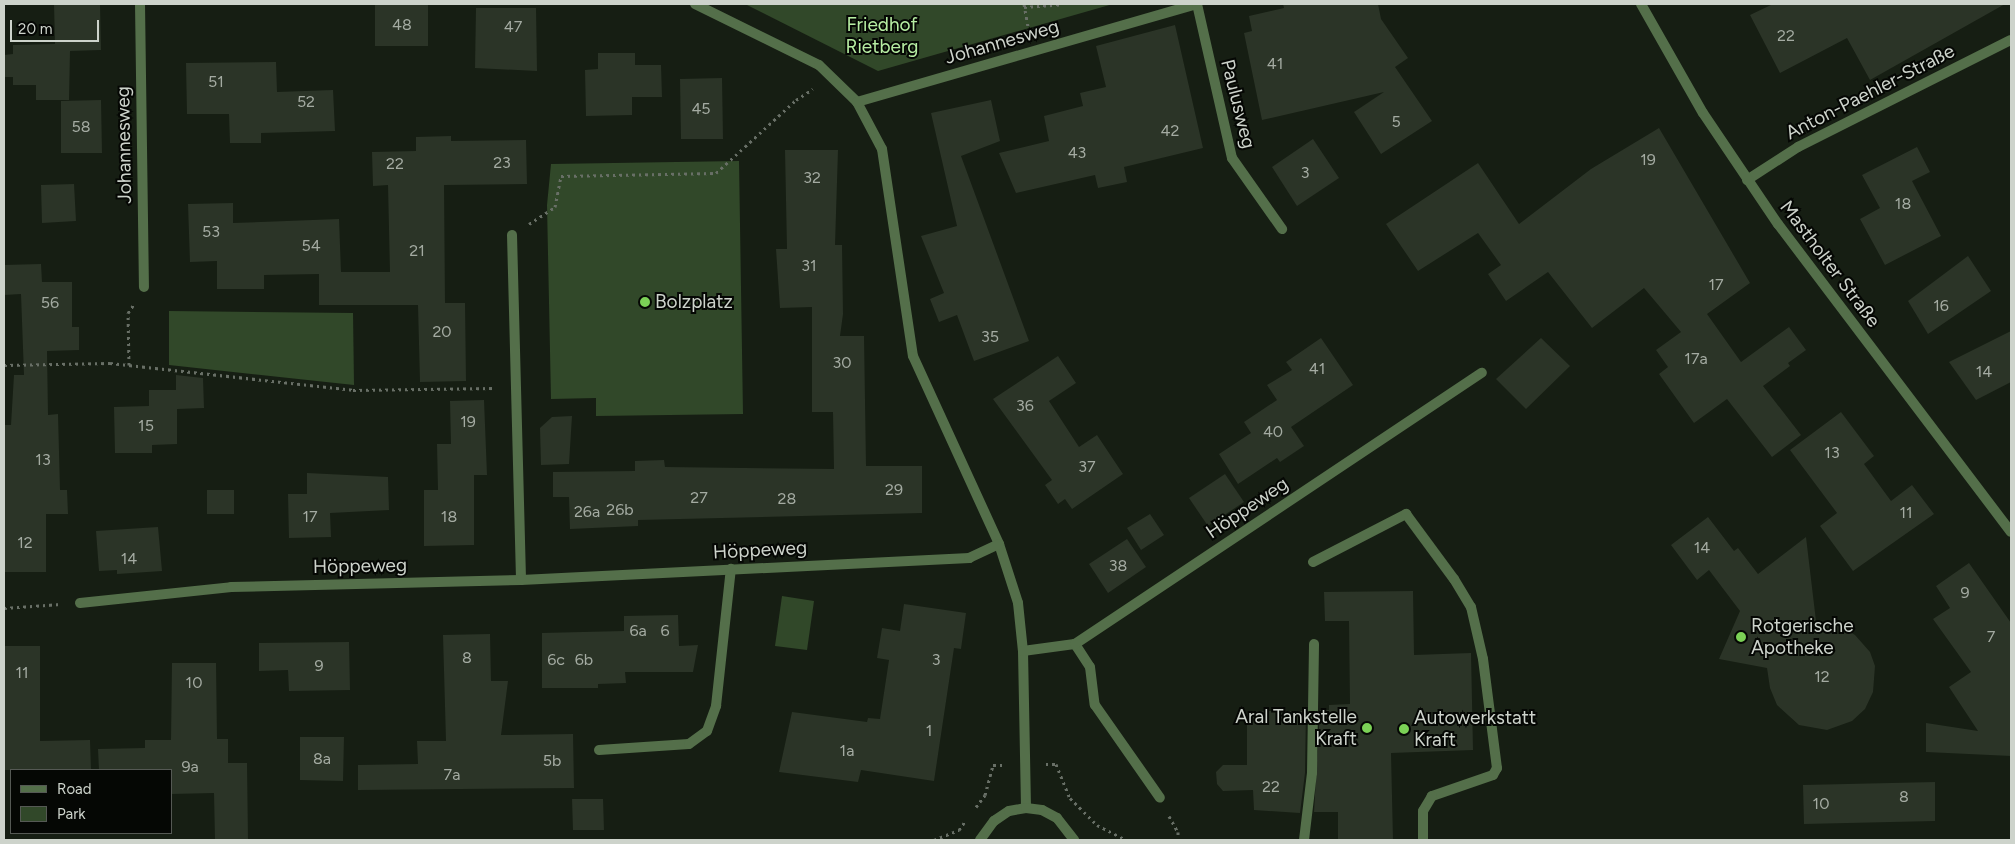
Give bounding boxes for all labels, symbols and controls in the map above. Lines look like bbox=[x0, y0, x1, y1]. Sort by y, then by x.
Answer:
scale bar bbox=[12, 10, 101, 42]
park label: Friedhof Rietberg bbox=[846, 14, 918, 58]
house number: 48 bbox=[392, 15, 412, 35]
street label: Johannesweg bbox=[942, 15, 1062, 69]
house number: 47 bbox=[504, 17, 522, 37]
text: 20 m bbox=[18, 20, 52, 38]
house number: 22 bbox=[1777, 26, 1795, 46]
street label: Anton-Paehler-Straße bbox=[1782, 39, 1958, 145]
house number: 41 bbox=[1267, 54, 1283, 74]
street label: Paulusweg bbox=[1216, 57, 1260, 151]
house number: 51 bbox=[208, 72, 224, 92]
street label: Johannesweg bbox=[112, 86, 136, 204]
house number: 52 bbox=[297, 92, 315, 112]
house number: 45 bbox=[691, 99, 711, 119]
house number: 5 bbox=[1391, 112, 1401, 132]
house number: 58 bbox=[71, 117, 91, 137]
house number: 42 bbox=[1161, 121, 1179, 141]
house number: 43 bbox=[1068, 143, 1086, 163]
house number: 19 bbox=[1640, 150, 1656, 170]
house number: 23 bbox=[493, 153, 511, 173]
house number: 22 bbox=[386, 154, 404, 174]
house number: 3 bbox=[1301, 163, 1309, 183]
house number: 32 bbox=[803, 168, 821, 188]
house number: 18 bbox=[1895, 194, 1911, 214]
street label: Mastholter Straße bbox=[1775, 196, 1885, 332]
house number: 53 bbox=[202, 222, 220, 242]
house number: 54 bbox=[301, 236, 321, 256]
house number: 21 bbox=[409, 241, 425, 261]
house number: 31 bbox=[801, 256, 817, 276]
house number: 17 bbox=[1708, 275, 1724, 295]
place label: Bolzplatz bbox=[655, 291, 733, 313]
house number: 56 bbox=[41, 293, 59, 313]
marker: Bolzplatz bbox=[639, 296, 651, 308]
house number: 16 bbox=[1933, 296, 1949, 316]
house number: 20 bbox=[432, 322, 452, 342]
house number: 35 bbox=[981, 327, 999, 347]
house number: 17a bbox=[1684, 349, 1708, 369]
house number: 30 bbox=[833, 353, 851, 373]
house number: 41 bbox=[1309, 359, 1325, 379]
house number: 14 bbox=[1976, 362, 1992, 382]
house number: 36 bbox=[1016, 396, 1034, 416]
house number: 19 bbox=[460, 412, 476, 432]
house number: 15 bbox=[138, 416, 154, 436]
house number: 40 bbox=[1263, 422, 1283, 442]
house number: 13 bbox=[1824, 443, 1840, 463]
house number: 13 bbox=[35, 450, 51, 470]
house number: 37 bbox=[1078, 457, 1096, 477]
street label: Höppeweg bbox=[1202, 472, 1292, 544]
house number: 29 bbox=[885, 480, 903, 500]
house number: 27 bbox=[690, 488, 708, 508]
house number: 28 bbox=[778, 489, 796, 509]
house number: 26b bbox=[606, 500, 634, 520]
house number: 26a bbox=[574, 502, 600, 522]
house number: 11 bbox=[1899, 503, 1913, 523]
house number: 17 bbox=[302, 507, 318, 527]
house number: 18 bbox=[441, 507, 457, 527]
house number: 12 bbox=[17, 533, 33, 553]
street label: Höppeweg bbox=[712, 536, 808, 564]
house number: 14 bbox=[1694, 538, 1710, 558]
house number: 14 bbox=[121, 549, 137, 569]
street label: Höppeweg bbox=[313, 554, 407, 578]
house number: 38 bbox=[1109, 556, 1127, 576]
house number: 9 bbox=[1960, 583, 1970, 603]
place label: Rotgerische Apotheke bbox=[1751, 615, 1854, 659]
house number: 6a bbox=[629, 621, 647, 641]
house number: 6 bbox=[660, 621, 670, 641]
house number: 7 bbox=[1987, 627, 1995, 647]
marker: Rotgerische Apotheke bbox=[1735, 631, 1747, 643]
house number: 8 bbox=[462, 648, 472, 668]
house number: 6c bbox=[547, 650, 565, 670]
house number: 6b bbox=[575, 650, 593, 670]
house number: 3 bbox=[932, 650, 940, 670]
house number: 9 bbox=[314, 656, 324, 676]
house number: 11 bbox=[15, 663, 29, 683]
house number: 12 bbox=[1814, 667, 1830, 687]
house number: 10 bbox=[186, 673, 202, 693]
place label: Aral Tankstelle Kraft bbox=[1235, 706, 1357, 750]
place label: Autowerkstatt Kraft bbox=[1414, 707, 1536, 751]
house number: 1 bbox=[926, 721, 932, 741]
marker: Aral Tankstelle Kraft bbox=[1361, 722, 1373, 734]
marker: Autowerkstatt Kraft bbox=[1398, 723, 1410, 735]
house number: 1a bbox=[840, 741, 854, 761]
house number: 8a bbox=[313, 749, 331, 769]
house number: 5b bbox=[543, 751, 561, 771]
house number: 9a bbox=[181, 757, 199, 777]
house number: 7a bbox=[444, 765, 460, 785]
legend bbox=[10, 769, 172, 834]
house number: 22 bbox=[1262, 777, 1280, 797]
text: Road bbox=[57, 780, 92, 798]
house number: 8 bbox=[1899, 787, 1909, 807]
house number: 10 bbox=[1813, 794, 1829, 814]
text: Park bbox=[57, 805, 86, 823]

